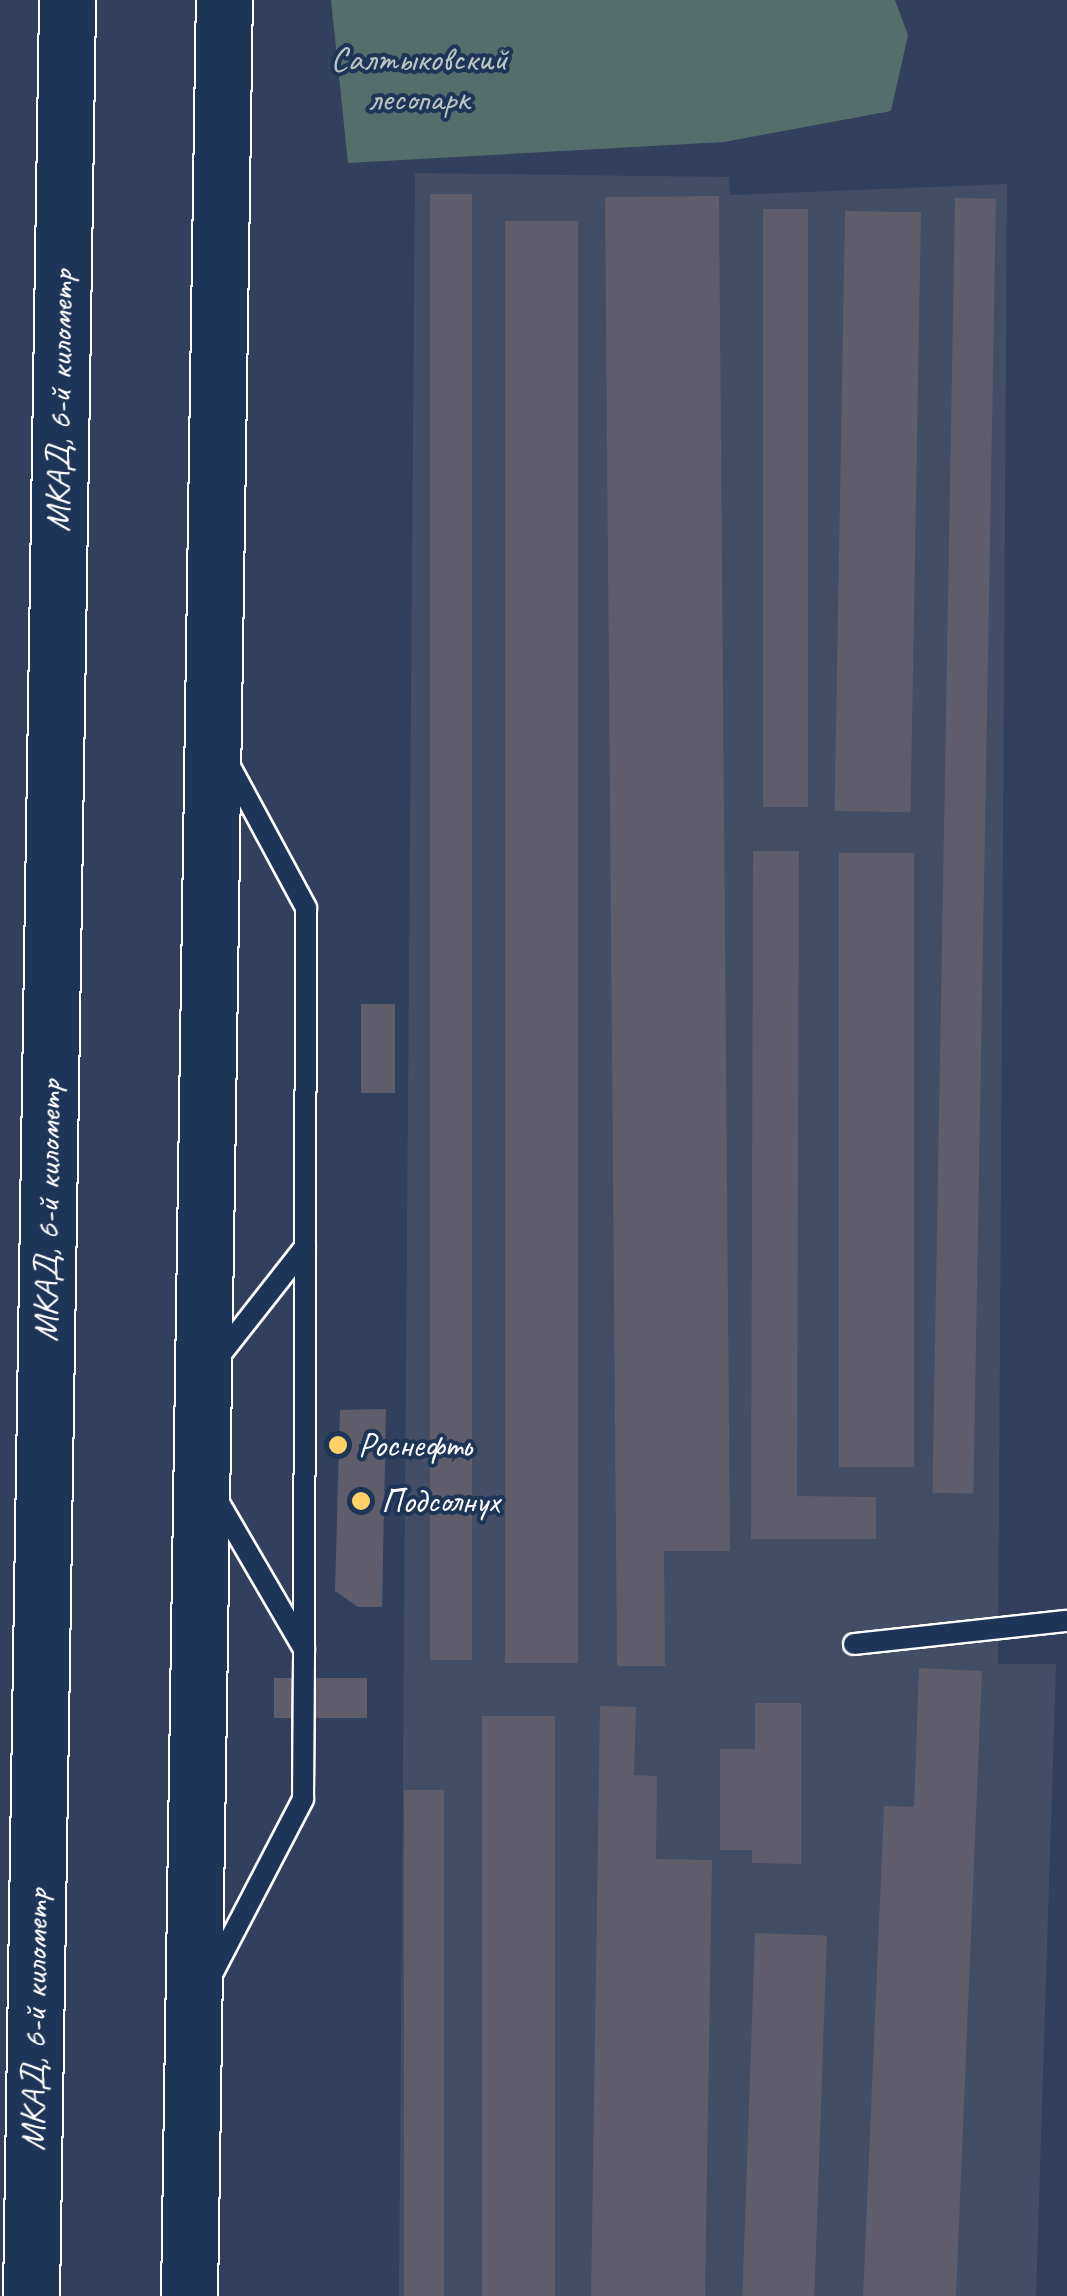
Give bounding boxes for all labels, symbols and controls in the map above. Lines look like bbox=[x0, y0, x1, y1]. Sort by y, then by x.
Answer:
park label: Салтыковский лесопарк bbox=[331, 38, 507, 120]
street label: МКАД, 6-й километр bbox=[37, 270, 83, 532]
street label: МКАД, 6-й километр bbox=[25, 1080, 71, 1342]
place label: Роснефть bbox=[358, 1424, 471, 1466]
marker: Роснефть bbox=[327, 1434, 349, 1456]
place label: Подсолнух bbox=[381, 1480, 500, 1522]
marker: Подсолнух bbox=[350, 1490, 372, 1512]
street label: МКАД, 6-й километр bbox=[12, 1889, 58, 2151]

